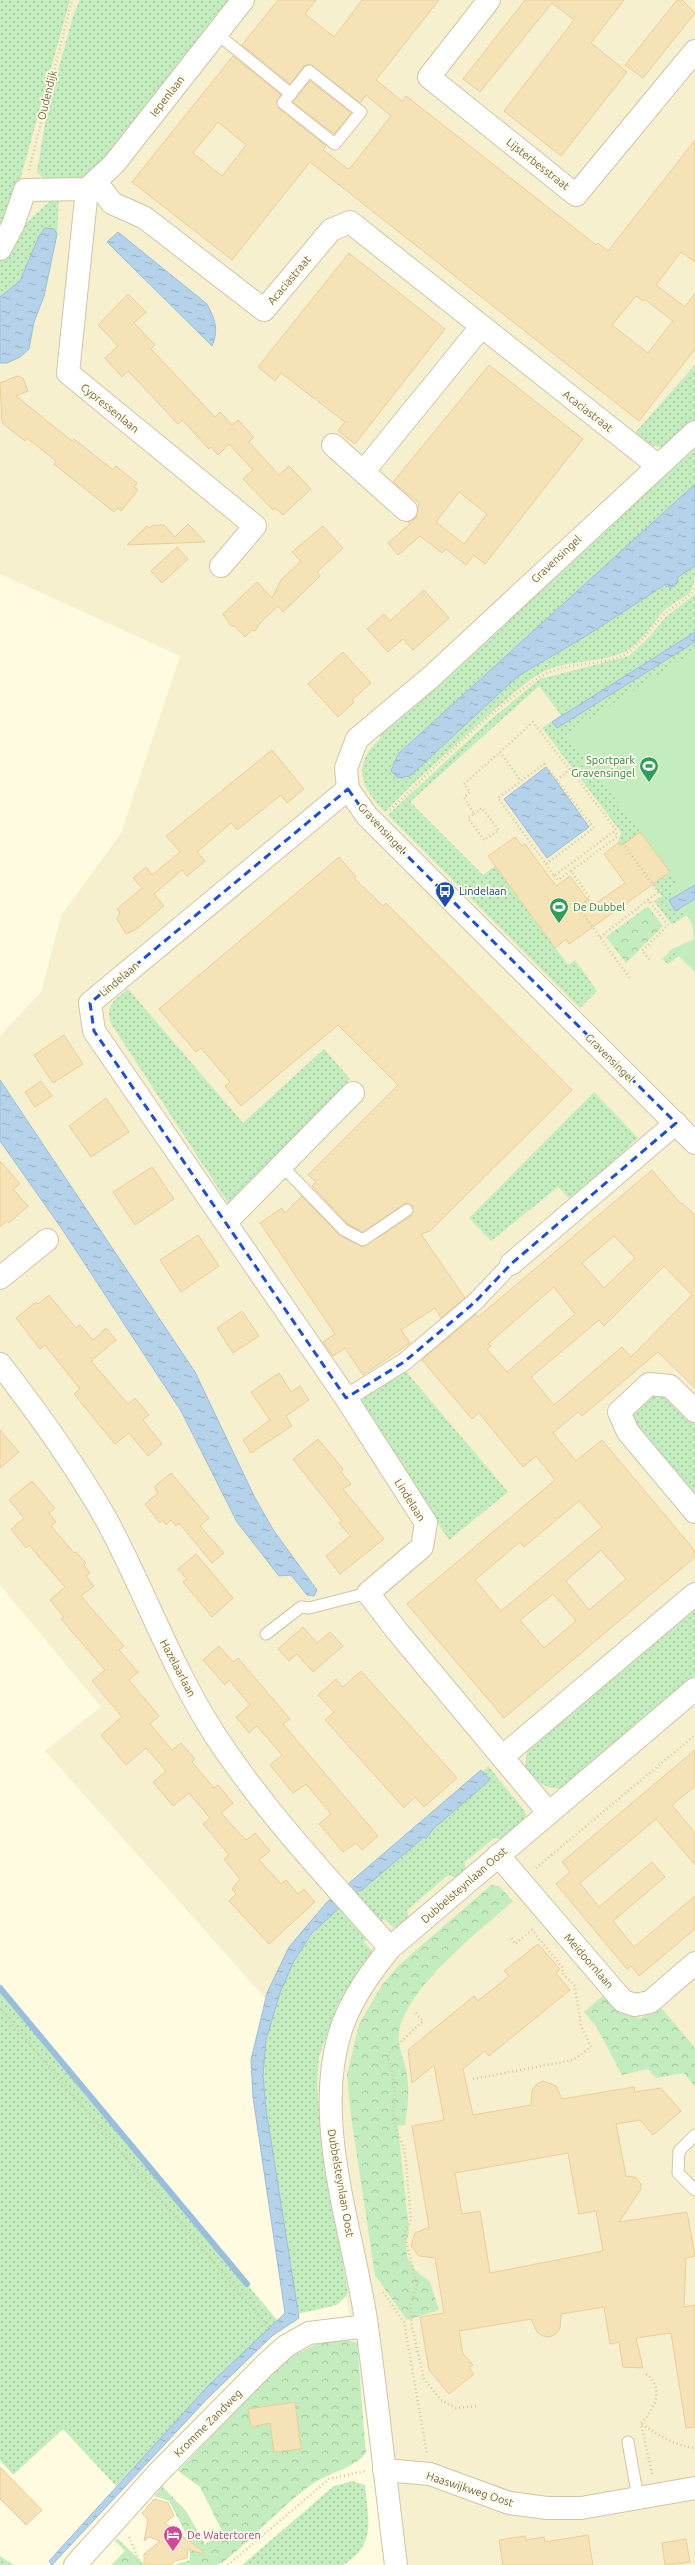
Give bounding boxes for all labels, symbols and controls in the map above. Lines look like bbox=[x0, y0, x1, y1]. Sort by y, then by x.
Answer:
street label: Oudendijk bbox=[35, 68, 59, 121]
street label: Iepenlaan bbox=[147, 73, 187, 119]
street label: Lijsterbesstraat bbox=[504, 136, 572, 193]
street label: Acaciastraat bbox=[265, 253, 313, 307]
street label: Cypressenlaan bbox=[79, 381, 141, 435]
street label: Acaciastraat bbox=[561, 388, 616, 435]
street label: Gravensingel bbox=[529, 533, 584, 585]
place label: Sportpark Gravensingel bbox=[571, 754, 635, 779]
sports icon: Sportpark Gravensingel bbox=[638, 755, 660, 783]
street label: Gravensingel bbox=[356, 801, 408, 856]
bus stop icon: Lindelaan bbox=[434, 880, 456, 908]
place label: Lindelaan bbox=[459, 885, 507, 897]
sports icon: De Dubbel bbox=[548, 896, 570, 924]
place label: De Dubbel bbox=[573, 901, 625, 913]
street label: Lindelaan bbox=[97, 959, 141, 999]
street label: Gravensingel bbox=[583, 1031, 637, 1085]
street label: Lindelaan bbox=[392, 1477, 428, 1523]
street label: Hazelaarlaan bbox=[158, 1637, 198, 1699]
street label: Dubbelsteynlaan Oost bbox=[419, 1844, 510, 1926]
street label: Meidoornlaan bbox=[562, 1931, 616, 1991]
street label: Dubbelsteynlaan Oost bbox=[326, 2128, 357, 2239]
street label: Kromme Zandweg bbox=[172, 2387, 244, 2459]
street label: Haaswijkweg Oost bbox=[425, 2469, 516, 2509]
hotel icon: De Watertoren bbox=[162, 2524, 184, 2552]
place label: De Watertoren bbox=[187, 2529, 261, 2541]

